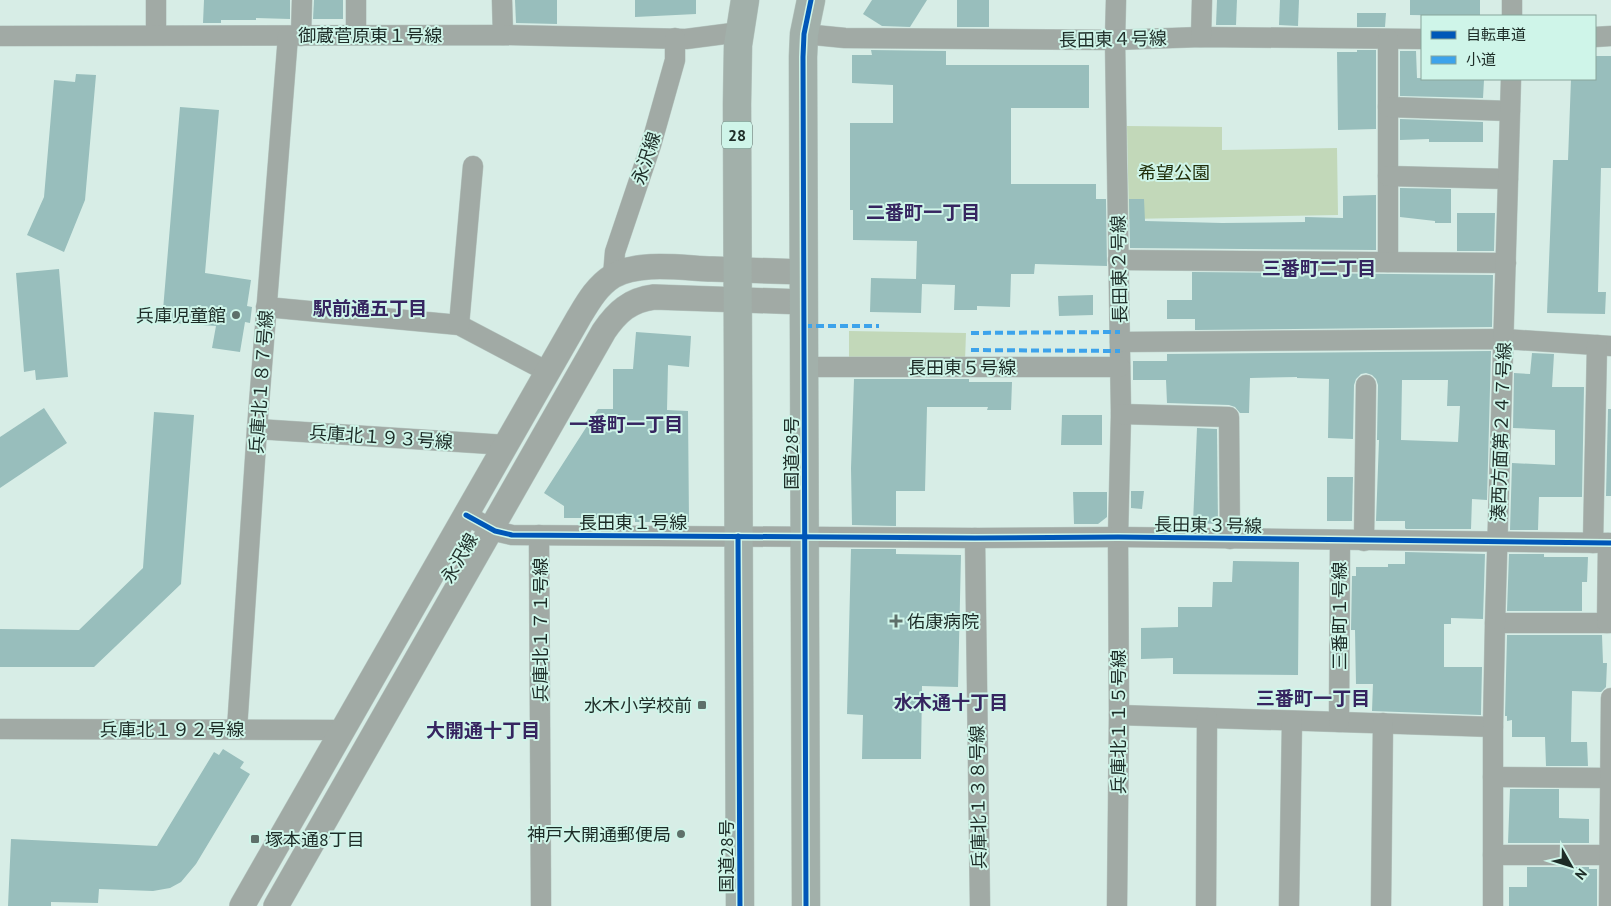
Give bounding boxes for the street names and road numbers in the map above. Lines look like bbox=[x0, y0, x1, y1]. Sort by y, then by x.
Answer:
street label: 御蔵菅原東１号線 bbox=[298, 24, 442, 47]
street label: 長田東４号線 bbox=[1059, 27, 1167, 51]
road number: 28 bbox=[722, 122, 752, 148]
street label: 永沢線 bbox=[627, 129, 665, 187]
street label: 長田東２号線 bbox=[1107, 215, 1131, 323]
street label: 兵庫北１８７号線 bbox=[245, 309, 277, 455]
street label: 湊西方面第２４７号線 bbox=[1486, 342, 1516, 522]
street label: 長田東５号線 bbox=[908, 356, 1016, 379]
street label: 国道28号 bbox=[780, 416, 803, 490]
street label: 兵庫北１９３号線 bbox=[308, 421, 454, 453]
street label: 長田東１号線 bbox=[579, 511, 687, 534]
street label: 長田東３号線 bbox=[1154, 513, 1262, 537]
street label: 永沢線 bbox=[436, 529, 482, 587]
street label: 兵庫北１７１号線 bbox=[529, 558, 552, 702]
street label: 三番町１号線 bbox=[1328, 562, 1351, 670]
street label: 兵庫北１１５号線 bbox=[1107, 650, 1130, 794]
street label: 兵庫北１９２号線 bbox=[100, 718, 244, 741]
street label: 兵庫北１３８号線 bbox=[965, 725, 991, 869]
street label: 国道28号 bbox=[715, 819, 738, 893]

